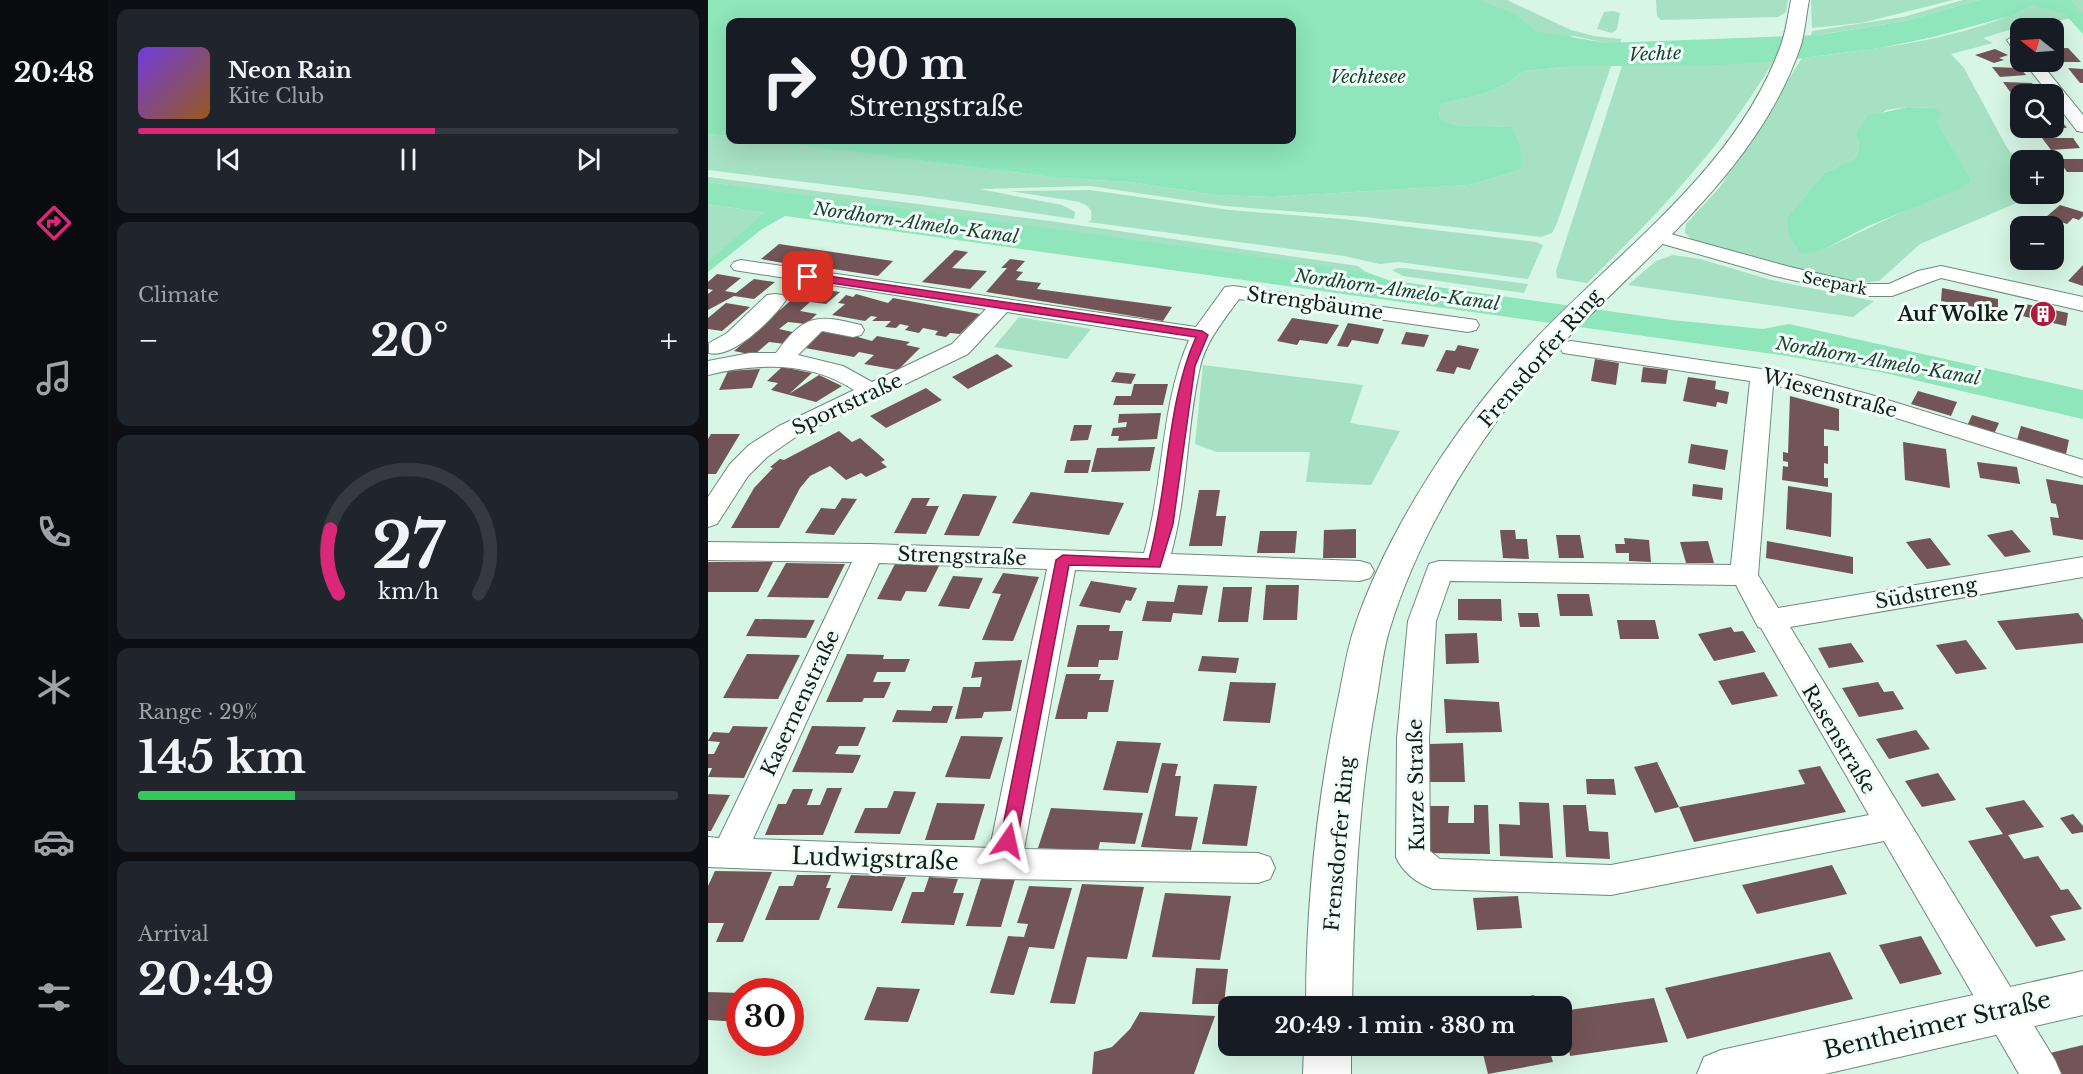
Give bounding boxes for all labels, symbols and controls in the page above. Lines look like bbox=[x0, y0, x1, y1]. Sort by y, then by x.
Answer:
north arrow bbox=[2010, 18, 2064, 72]
map controls bbox=[2010, 18, 2064, 270]
text: 90 m bbox=[849, 38, 967, 90]
icon: right bbox=[750, 42, 828, 120]
water label: Vechte bbox=[1628, 42, 1682, 66]
text: 20:48 bbox=[14, 56, 94, 89]
text: Neon Rain bbox=[228, 57, 352, 84]
water label: Vechtesee bbox=[1330, 66, 1406, 88]
text: Kite Club bbox=[228, 84, 324, 108]
button: search bbox=[2010, 84, 2064, 138]
text: Strengstraße bbox=[849, 90, 1024, 123]
icon: previous bbox=[212, 143, 245, 176]
icon: pause bbox=[392, 143, 425, 176]
icon: next bbox=[572, 143, 605, 176]
button: + bbox=[2010, 150, 2064, 204]
water label: Nordhorn-Almelo-Kanal bbox=[811, 198, 1020, 248]
icon: directions bbox=[33, 202, 75, 244]
button: − bbox=[2010, 216, 2064, 270]
pin bbox=[782, 251, 833, 302]
icon: arrive bbox=[791, 260, 824, 293]
water label: Nordhorn-Almelo-Kanal bbox=[1292, 265, 1501, 315]
street label: Seepark bbox=[1801, 267, 1869, 299]
street label: Strengbäume bbox=[1245, 282, 1385, 324]
text: Climate bbox=[138, 283, 219, 307]
street label: Frensdorfer Ring bbox=[1473, 283, 1607, 432]
building icon: Auf Wolke 7 bbox=[2028, 299, 2058, 329]
place label: Auf Wolke 7 bbox=[1896, 302, 2025, 326]
text: 20° bbox=[370, 312, 449, 368]
text: − bbox=[138, 320, 159, 361]
text: + bbox=[660, 320, 678, 361]
water label: Nordhorn-Almelo-Kanal bbox=[1773, 332, 1982, 390]
icon: music bbox=[33, 357, 75, 399]
street label: Wiesenstraße bbox=[1759, 363, 1900, 422]
street label: Sportstraße bbox=[788, 368, 906, 440]
text: 27 bbox=[372, 507, 445, 585]
icon: phone bbox=[33, 511, 75, 553]
street label: Strengstraße bbox=[897, 542, 1027, 570]
street label: Südstreng bbox=[1873, 572, 1980, 614]
text: km/h bbox=[378, 578, 439, 605]
street label: Kasernenstraße bbox=[756, 626, 844, 780]
icon: climate bbox=[33, 666, 75, 708]
street label: Rasenstraße bbox=[1797, 680, 1881, 798]
text: Range · 29% bbox=[138, 700, 258, 724]
street label: Kurze Straße bbox=[1403, 718, 1429, 852]
text: 145 km bbox=[138, 729, 306, 785]
street label: Frensdorfer Ring bbox=[1319, 754, 1359, 932]
position arrow bbox=[976, 809, 1040, 873]
icon: car bbox=[33, 821, 75, 863]
street label: Ludwigstraße bbox=[791, 841, 959, 876]
text: Arrival bbox=[138, 922, 209, 946]
text: 20:49 bbox=[138, 951, 274, 1007]
icon: filters bbox=[33, 976, 75, 1018]
speed limit sign: 30 bbox=[726, 978, 804, 1056]
street label: Bentheimer Straße bbox=[1820, 984, 2054, 1065]
text: 20:49 · 1 min · 380 m bbox=[1275, 1012, 1515, 1039]

